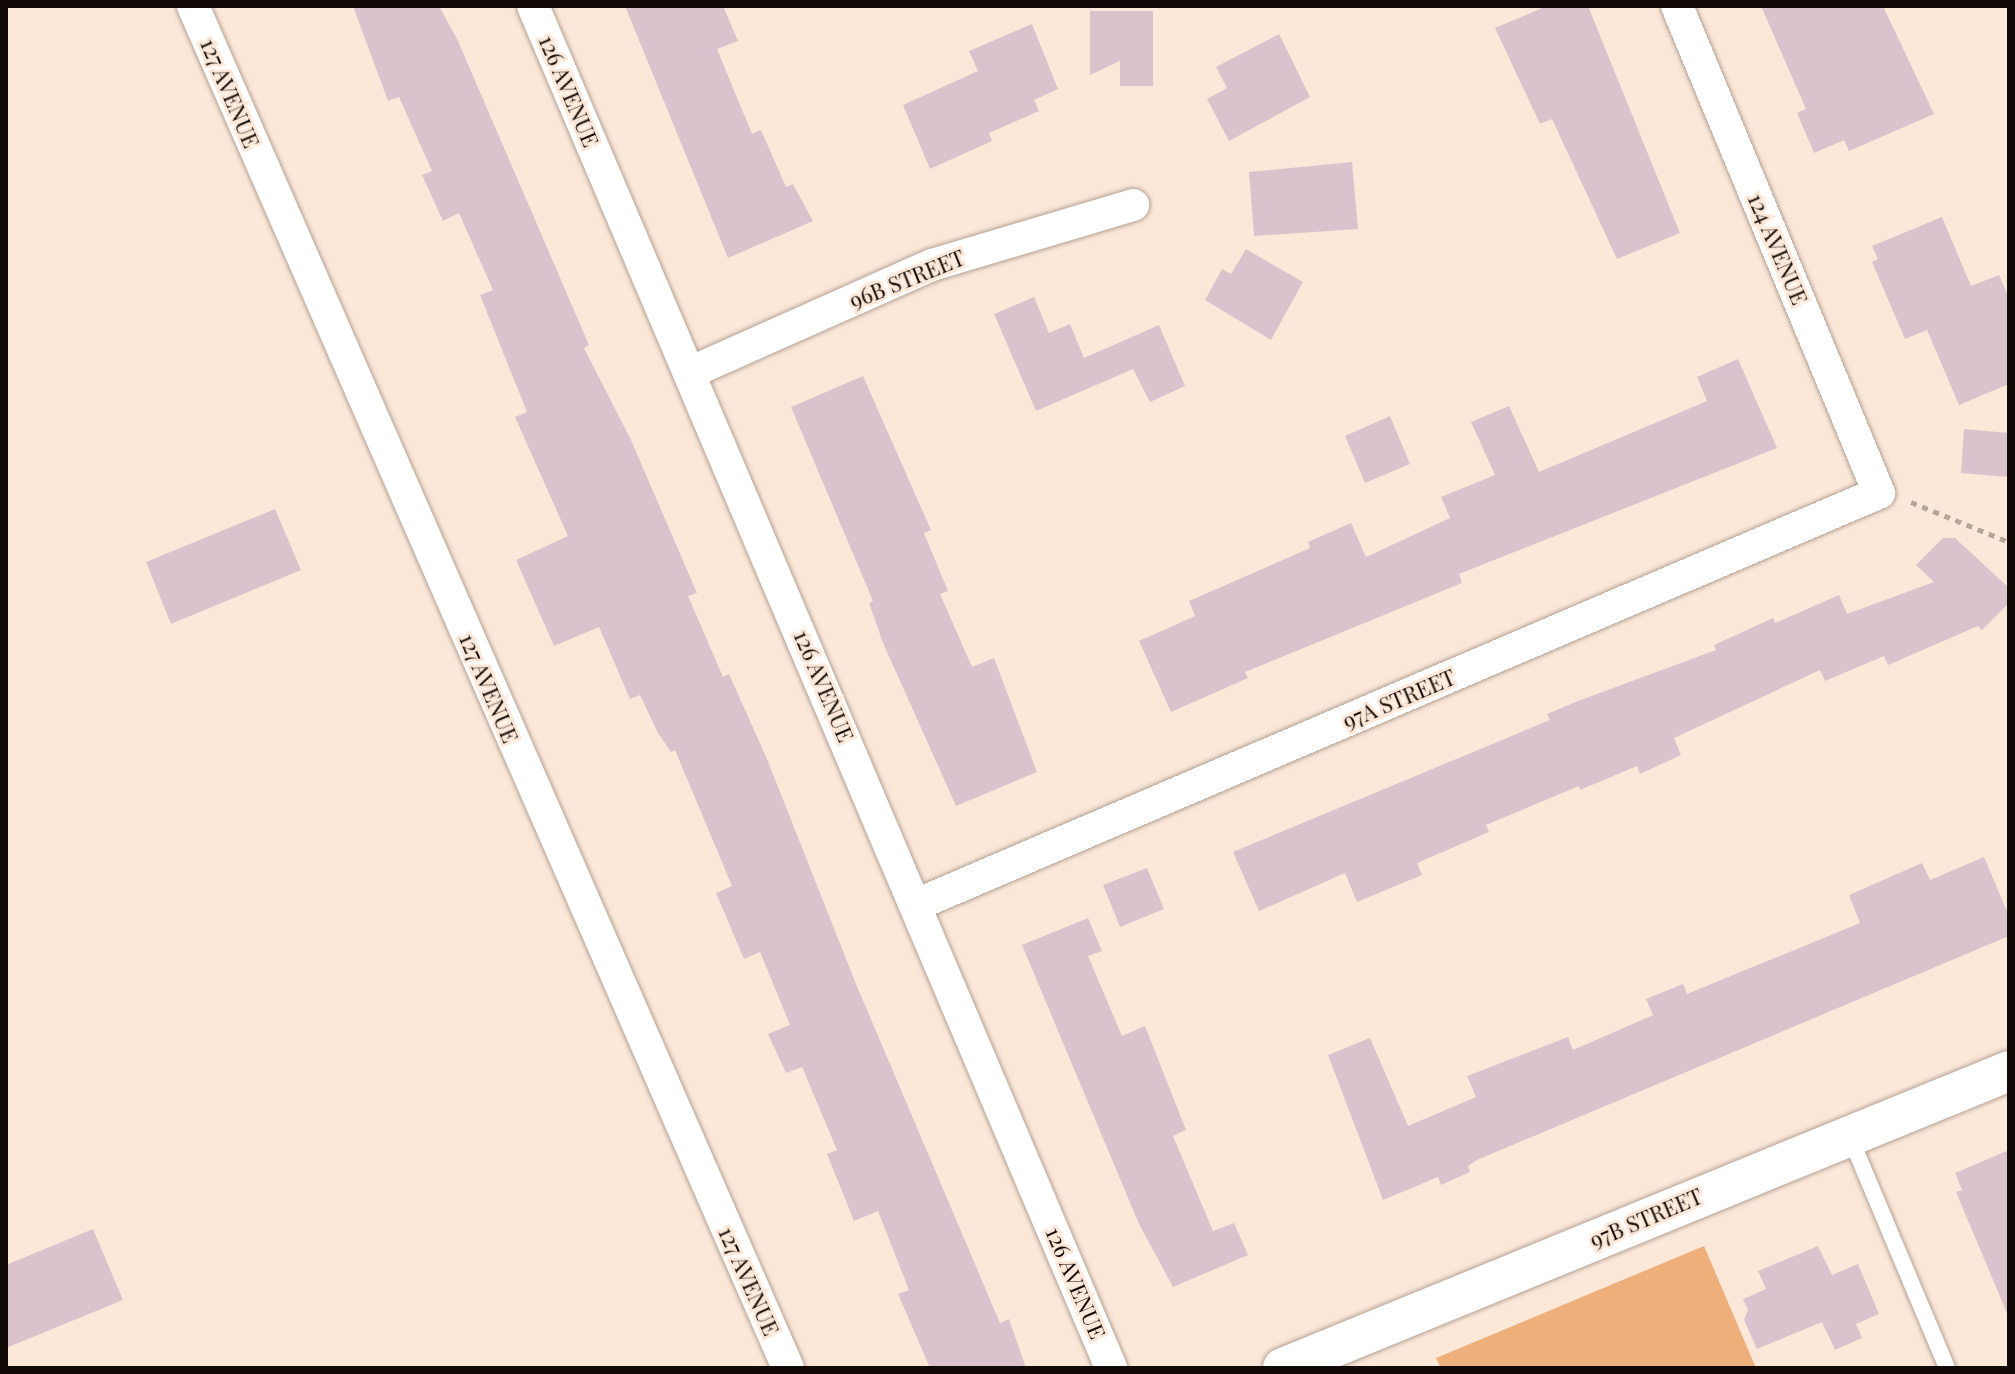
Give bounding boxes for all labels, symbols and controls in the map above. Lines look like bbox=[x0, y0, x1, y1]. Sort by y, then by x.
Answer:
street label: 126 AVENUE bbox=[534, 31, 604, 151]
street label: 127 AVENUE bbox=[195, 34, 265, 152]
street label: 124 AVENUE bbox=[1743, 189, 1813, 309]
street label: 96B STREET bbox=[845, 244, 969, 314]
street label: 126 AVENUE bbox=[789, 626, 859, 746]
street label: 127 AVENUE bbox=[454, 629, 524, 747]
street label: 97A STREET bbox=[1339, 663, 1459, 735]
street label: 97B STREET bbox=[1586, 1182, 1706, 1254]
street label: 127 AVENUE bbox=[713, 1222, 785, 1340]
street label: 126 AVENUE bbox=[1041, 1223, 1111, 1343]

